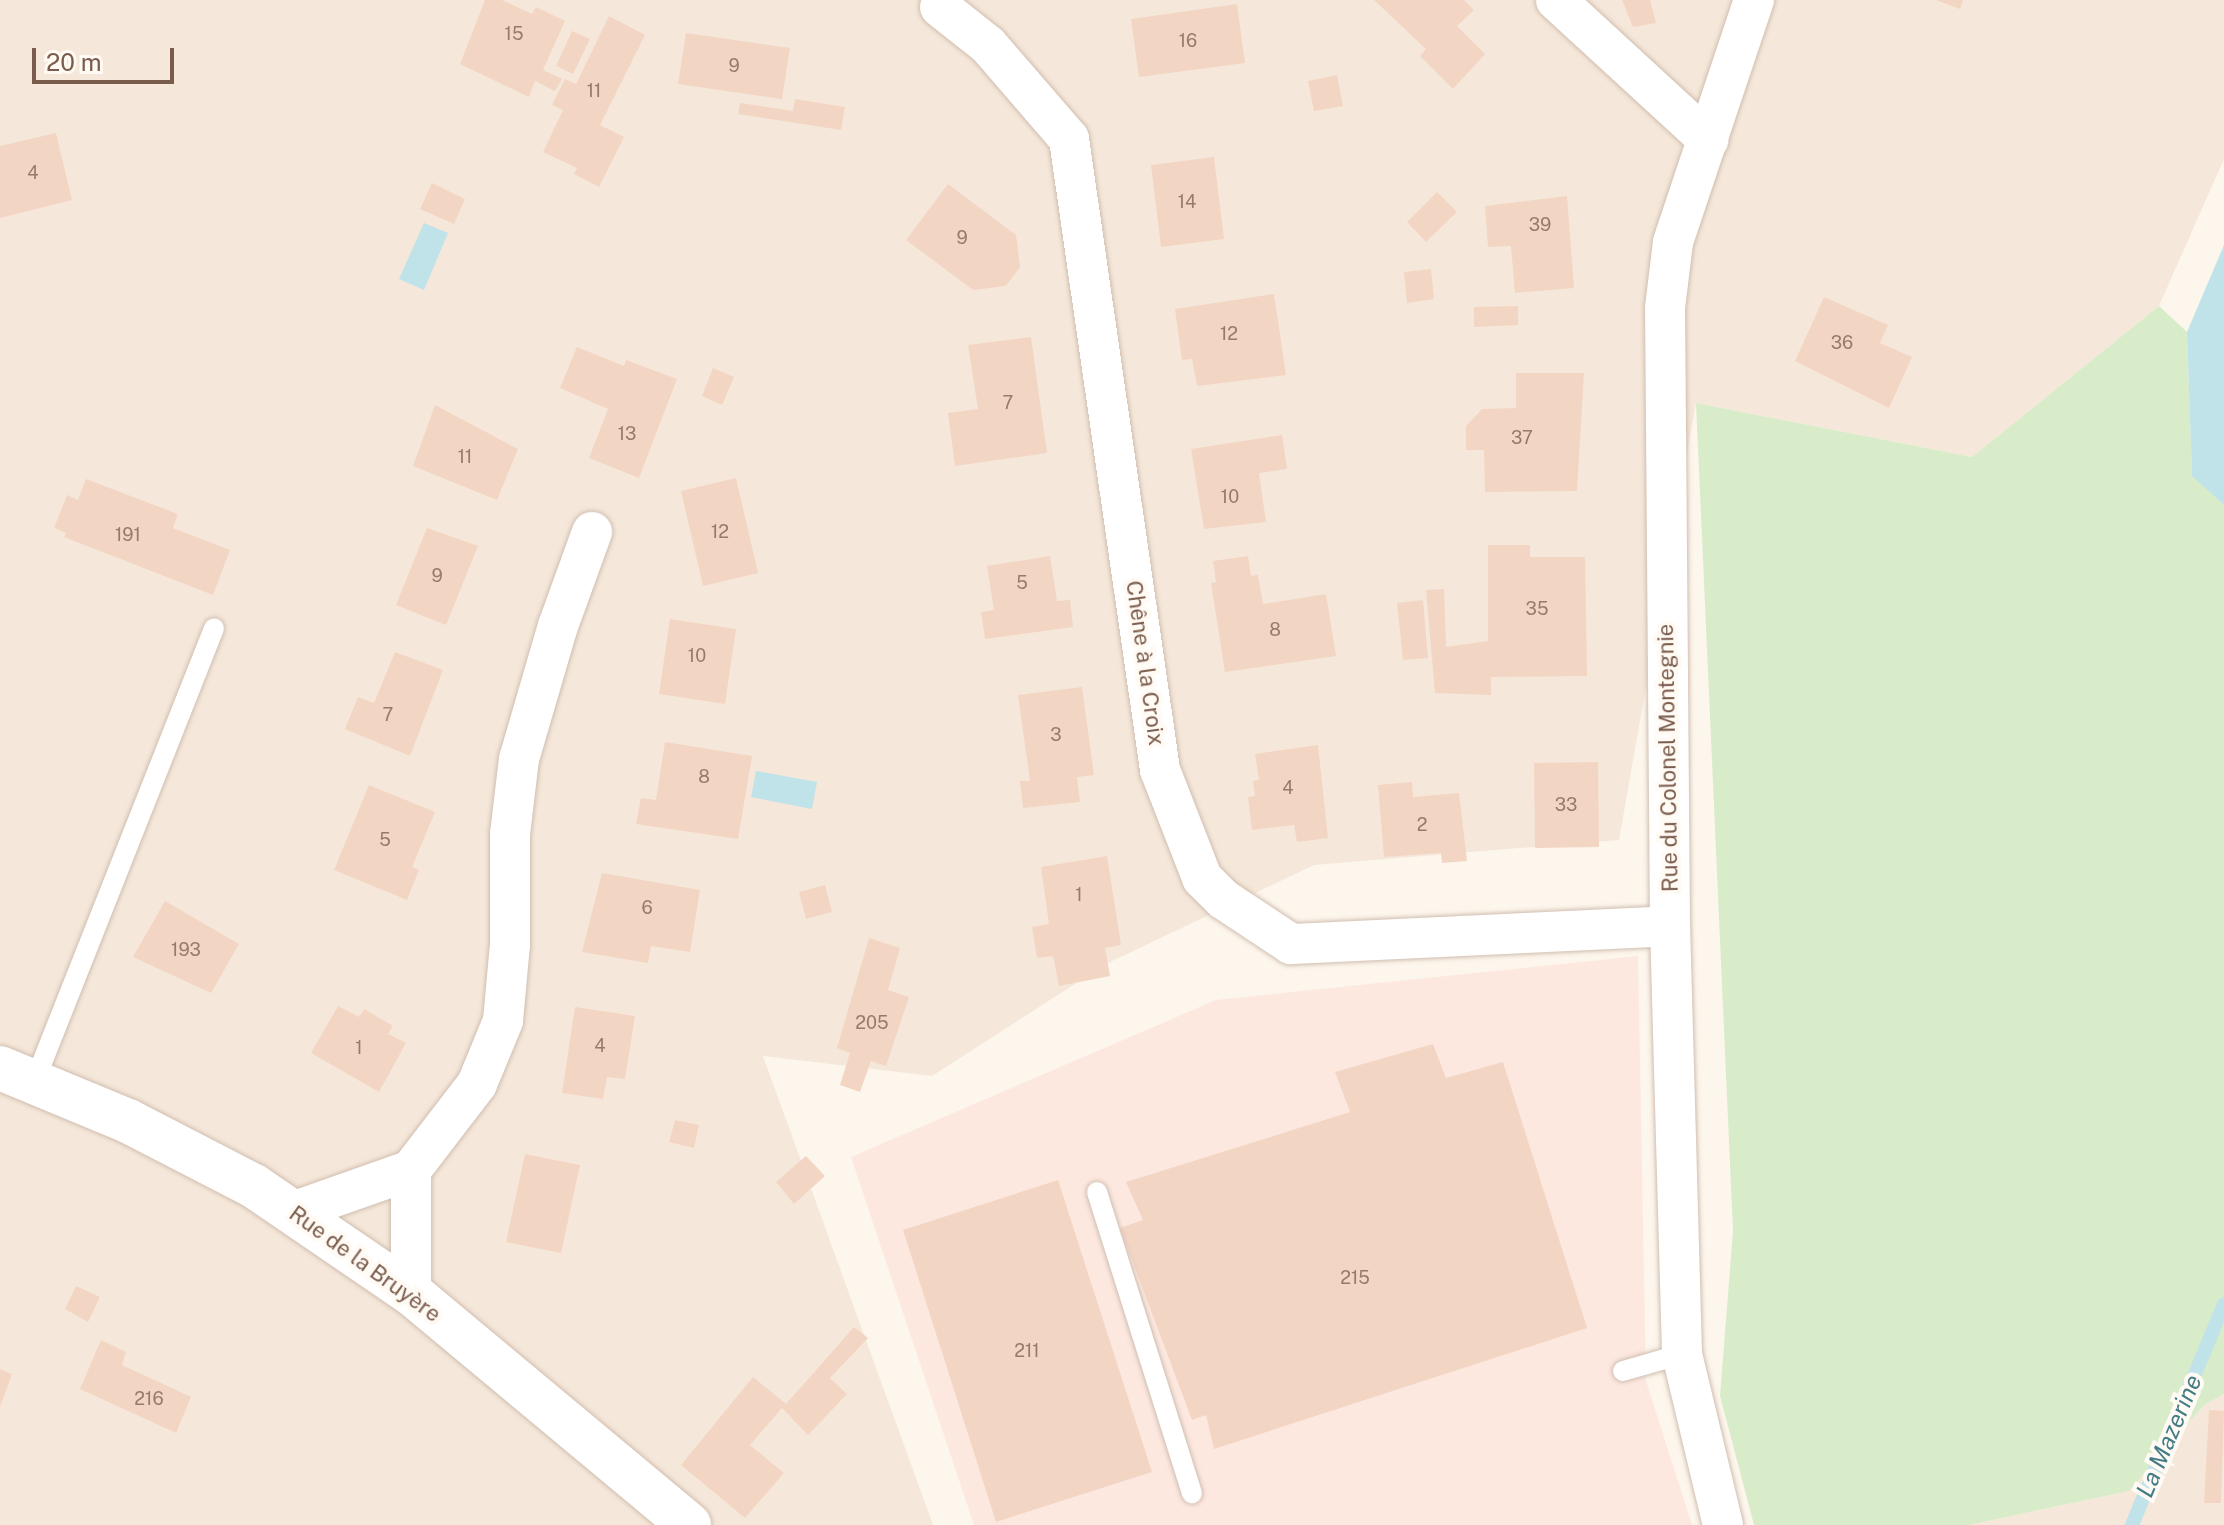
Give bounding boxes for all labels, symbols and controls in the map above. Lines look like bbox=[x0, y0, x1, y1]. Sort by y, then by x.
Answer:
house number: 15 bbox=[505, 23, 523, 45]
house number: 16 bbox=[1179, 30, 1197, 52]
scale bar bbox=[36, 32, 178, 82]
text: 20 m bbox=[46, 48, 102, 76]
house number: 9 bbox=[728, 55, 740, 77]
house number: 11 bbox=[587, 80, 601, 102]
house number: 4 bbox=[27, 162, 39, 184]
house number: 14 bbox=[1178, 191, 1196, 213]
house number: 39 bbox=[1529, 214, 1551, 236]
house number: 9 bbox=[956, 227, 968, 249]
house number: 12 bbox=[1220, 323, 1238, 345]
house number: 36 bbox=[1831, 332, 1853, 354]
house number: 7 bbox=[1003, 392, 1013, 414]
house number: 13 bbox=[618, 423, 636, 445]
house number: 37 bbox=[1511, 427, 1533, 449]
house number: 11 bbox=[458, 446, 472, 468]
house number: 10 bbox=[1221, 486, 1239, 508]
house number: 12 bbox=[711, 521, 729, 543]
house number: 191 bbox=[115, 524, 141, 546]
house number: 9 bbox=[431, 565, 443, 587]
house number: 5 bbox=[1016, 572, 1028, 594]
street label: Chêne à la Croix bbox=[1120, 579, 1170, 747]
house number: 35 bbox=[1526, 598, 1548, 620]
house number: 8 bbox=[1269, 619, 1281, 641]
street label: Rue du Colonel Montegnie bbox=[1652, 623, 1684, 893]
house number: 10 bbox=[688, 645, 706, 667]
house number: 7 bbox=[383, 704, 393, 726]
house number: 3 bbox=[1050, 724, 1062, 746]
house number: 8 bbox=[698, 766, 710, 788]
house number: 4 bbox=[1282, 777, 1294, 799]
house number: 33 bbox=[1555, 794, 1577, 816]
house number: 2 bbox=[1417, 814, 1427, 836]
house number: 5 bbox=[379, 829, 391, 851]
house number: 1 bbox=[1075, 884, 1083, 906]
house number: 6 bbox=[641, 897, 653, 919]
house number: 193 bbox=[171, 939, 201, 961]
house number: 205 bbox=[855, 1012, 889, 1034]
house number: 4 bbox=[594, 1035, 606, 1057]
house number: 1 bbox=[355, 1037, 363, 1059]
street label: Rue de la Bruyère bbox=[284, 1200, 446, 1328]
house number: 215 bbox=[1340, 1267, 1370, 1289]
house number: 211 bbox=[1014, 1340, 1040, 1362]
water label: La Mazerine bbox=[2130, 1370, 2208, 1502]
house number: 216 bbox=[134, 1388, 164, 1410]

